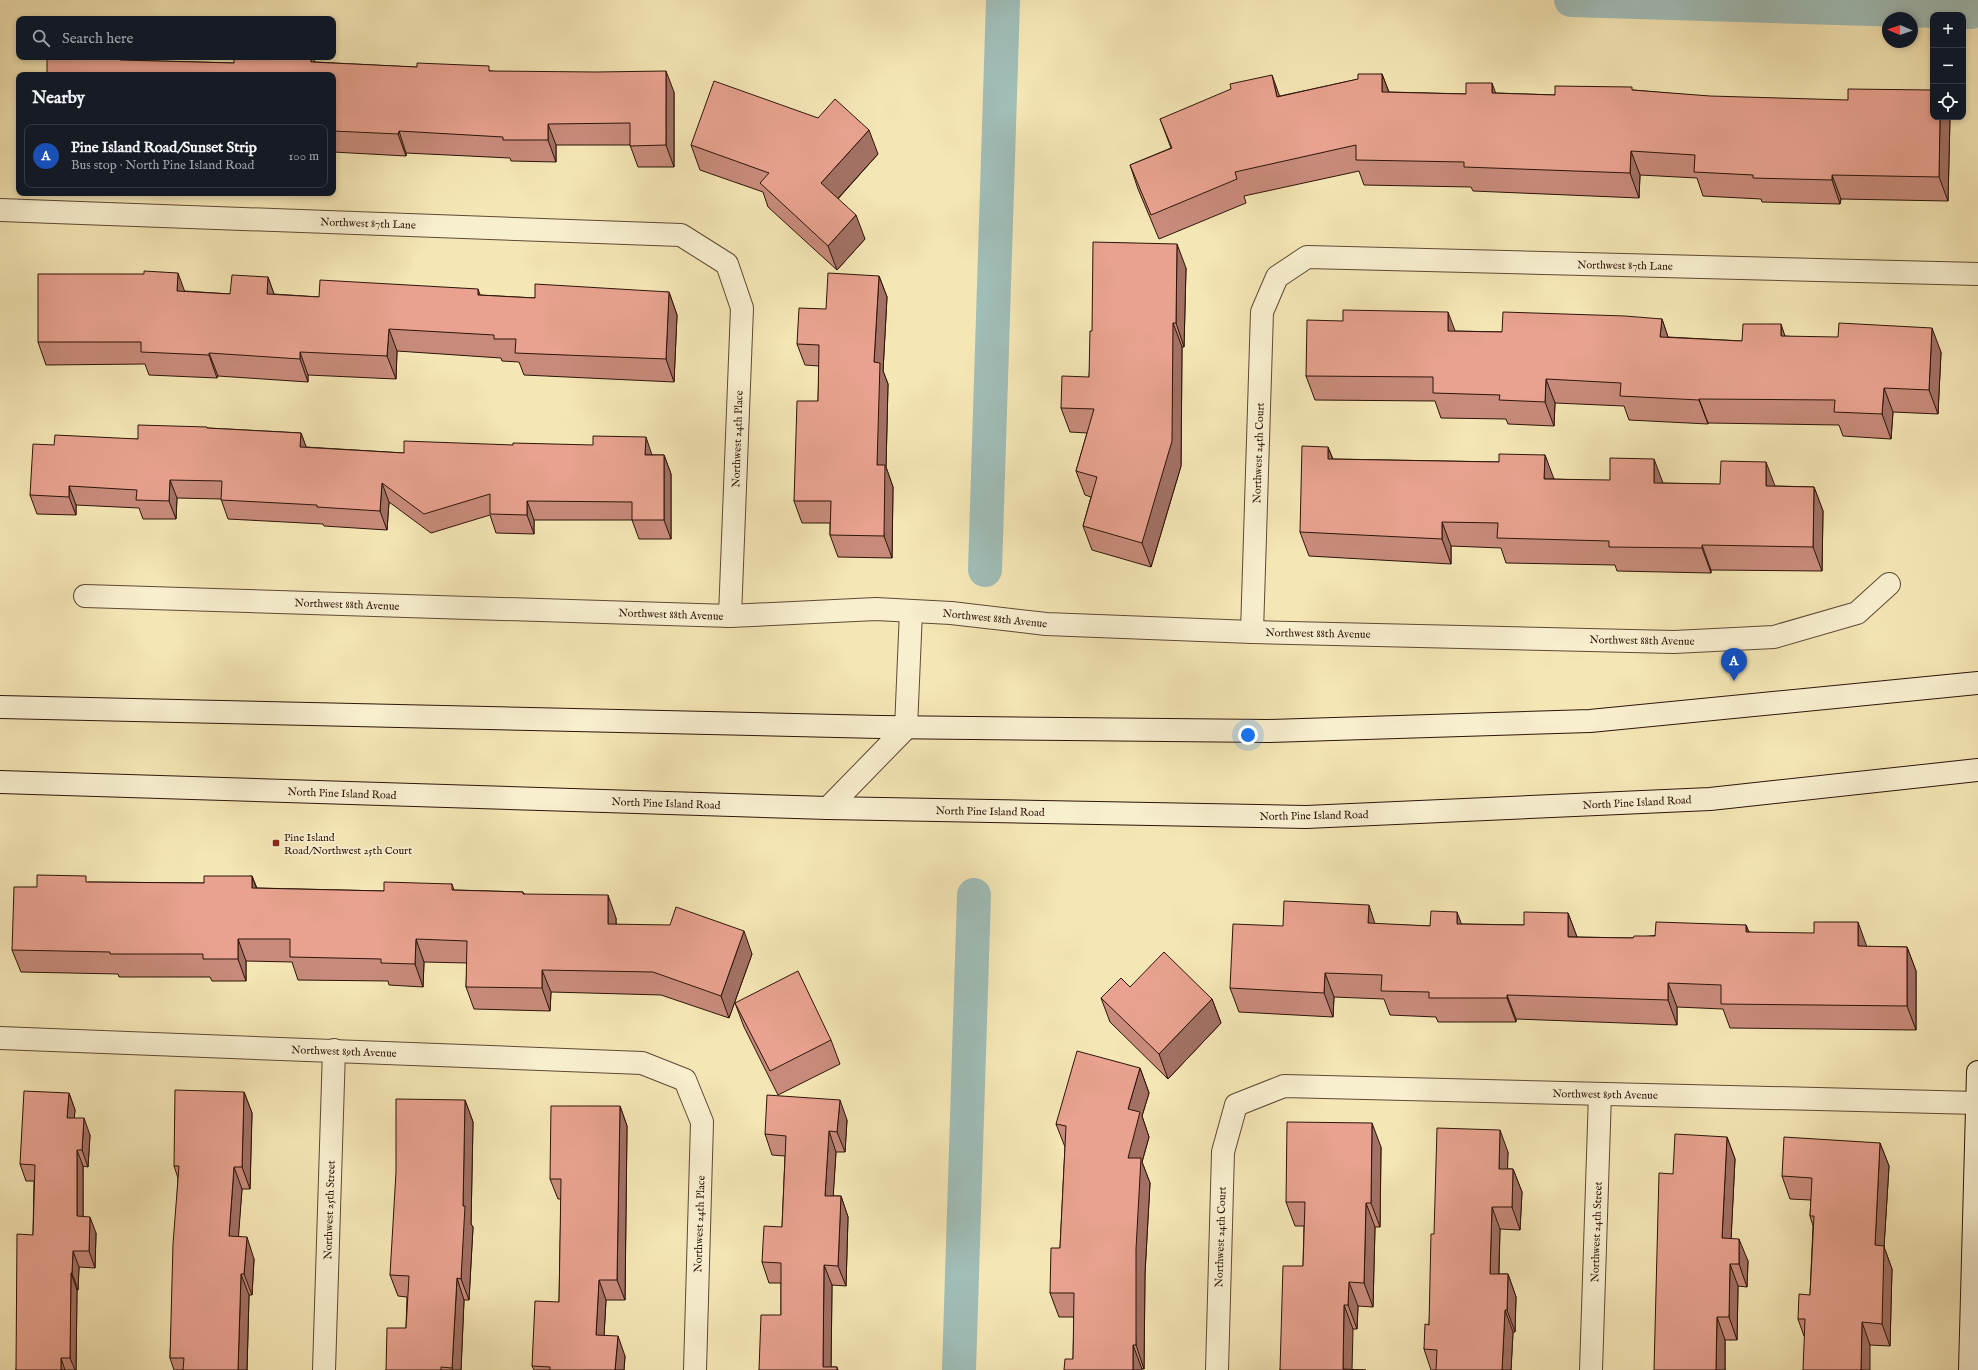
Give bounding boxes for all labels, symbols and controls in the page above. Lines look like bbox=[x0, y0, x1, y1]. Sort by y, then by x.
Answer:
north arrow bbox=[1882, 12, 1918, 48]
map controls bbox=[1930, 12, 1966, 120]
button: + bbox=[1930, 12, 1966, 48]
search box bbox=[16, 16, 336, 60]
icon: search bbox=[30, 27, 52, 49]
text: Search here bbox=[62, 29, 133, 48]
button: − bbox=[1930, 48, 1966, 84]
button: locate bbox=[1930, 84, 1966, 120]
text: Nearby bbox=[32, 88, 85, 109]
text: Pine Island Road/Sunset Strip bbox=[71, 138, 257, 157]
text: A bbox=[42, 148, 50, 165]
text: 100 m bbox=[289, 148, 319, 165]
text: Bus stop · North Pine Island Road bbox=[71, 157, 254, 174]
street label: Northwest 87th Lane bbox=[320, 215, 416, 233]
street label: Northwest 87th Lane bbox=[1577, 258, 1673, 274]
street label: Northwest 24th Place bbox=[729, 390, 747, 488]
street label: Northwest 24th Court bbox=[1250, 402, 1268, 504]
street label: Northwest 88th Avenue bbox=[294, 596, 400, 614]
street label: Northwest 88th Avenue bbox=[618, 606, 724, 624]
street label: Northwest 88th Avenue bbox=[942, 607, 1048, 631]
street label: Northwest 88th Avenue bbox=[1265, 626, 1371, 642]
street label: Northwest 88th Avenue bbox=[1589, 633, 1695, 649]
pin: A bbox=[1721, 648, 1747, 681]
your location bbox=[1238, 725, 1258, 745]
street label: North Pine Island Road bbox=[287, 785, 397, 803]
street label: North Pine Island Road bbox=[1582, 793, 1692, 813]
street label: North Pine Island Road bbox=[611, 795, 721, 813]
street label: North Pine Island Road bbox=[935, 804, 1045, 820]
street label: North Pine Island Road bbox=[1259, 808, 1369, 824]
place label: Pine Island Road/Northwest 25th Court bbox=[284, 831, 412, 858]
marker: Pine Island Road/Northwest 25th Court bbox=[271, 838, 281, 848]
street label: Northwest 89th Avenue bbox=[291, 1043, 397, 1061]
street label: Northwest 89th Avenue bbox=[1552, 1087, 1658, 1103]
street label: Northwest 25th Street bbox=[321, 1160, 339, 1260]
street label: Northwest 24th Place bbox=[691, 1175, 709, 1273]
street label: Northwest 24th Street bbox=[1588, 1181, 1606, 1283]
street label: Northwest 24th Court bbox=[1212, 1186, 1230, 1288]

